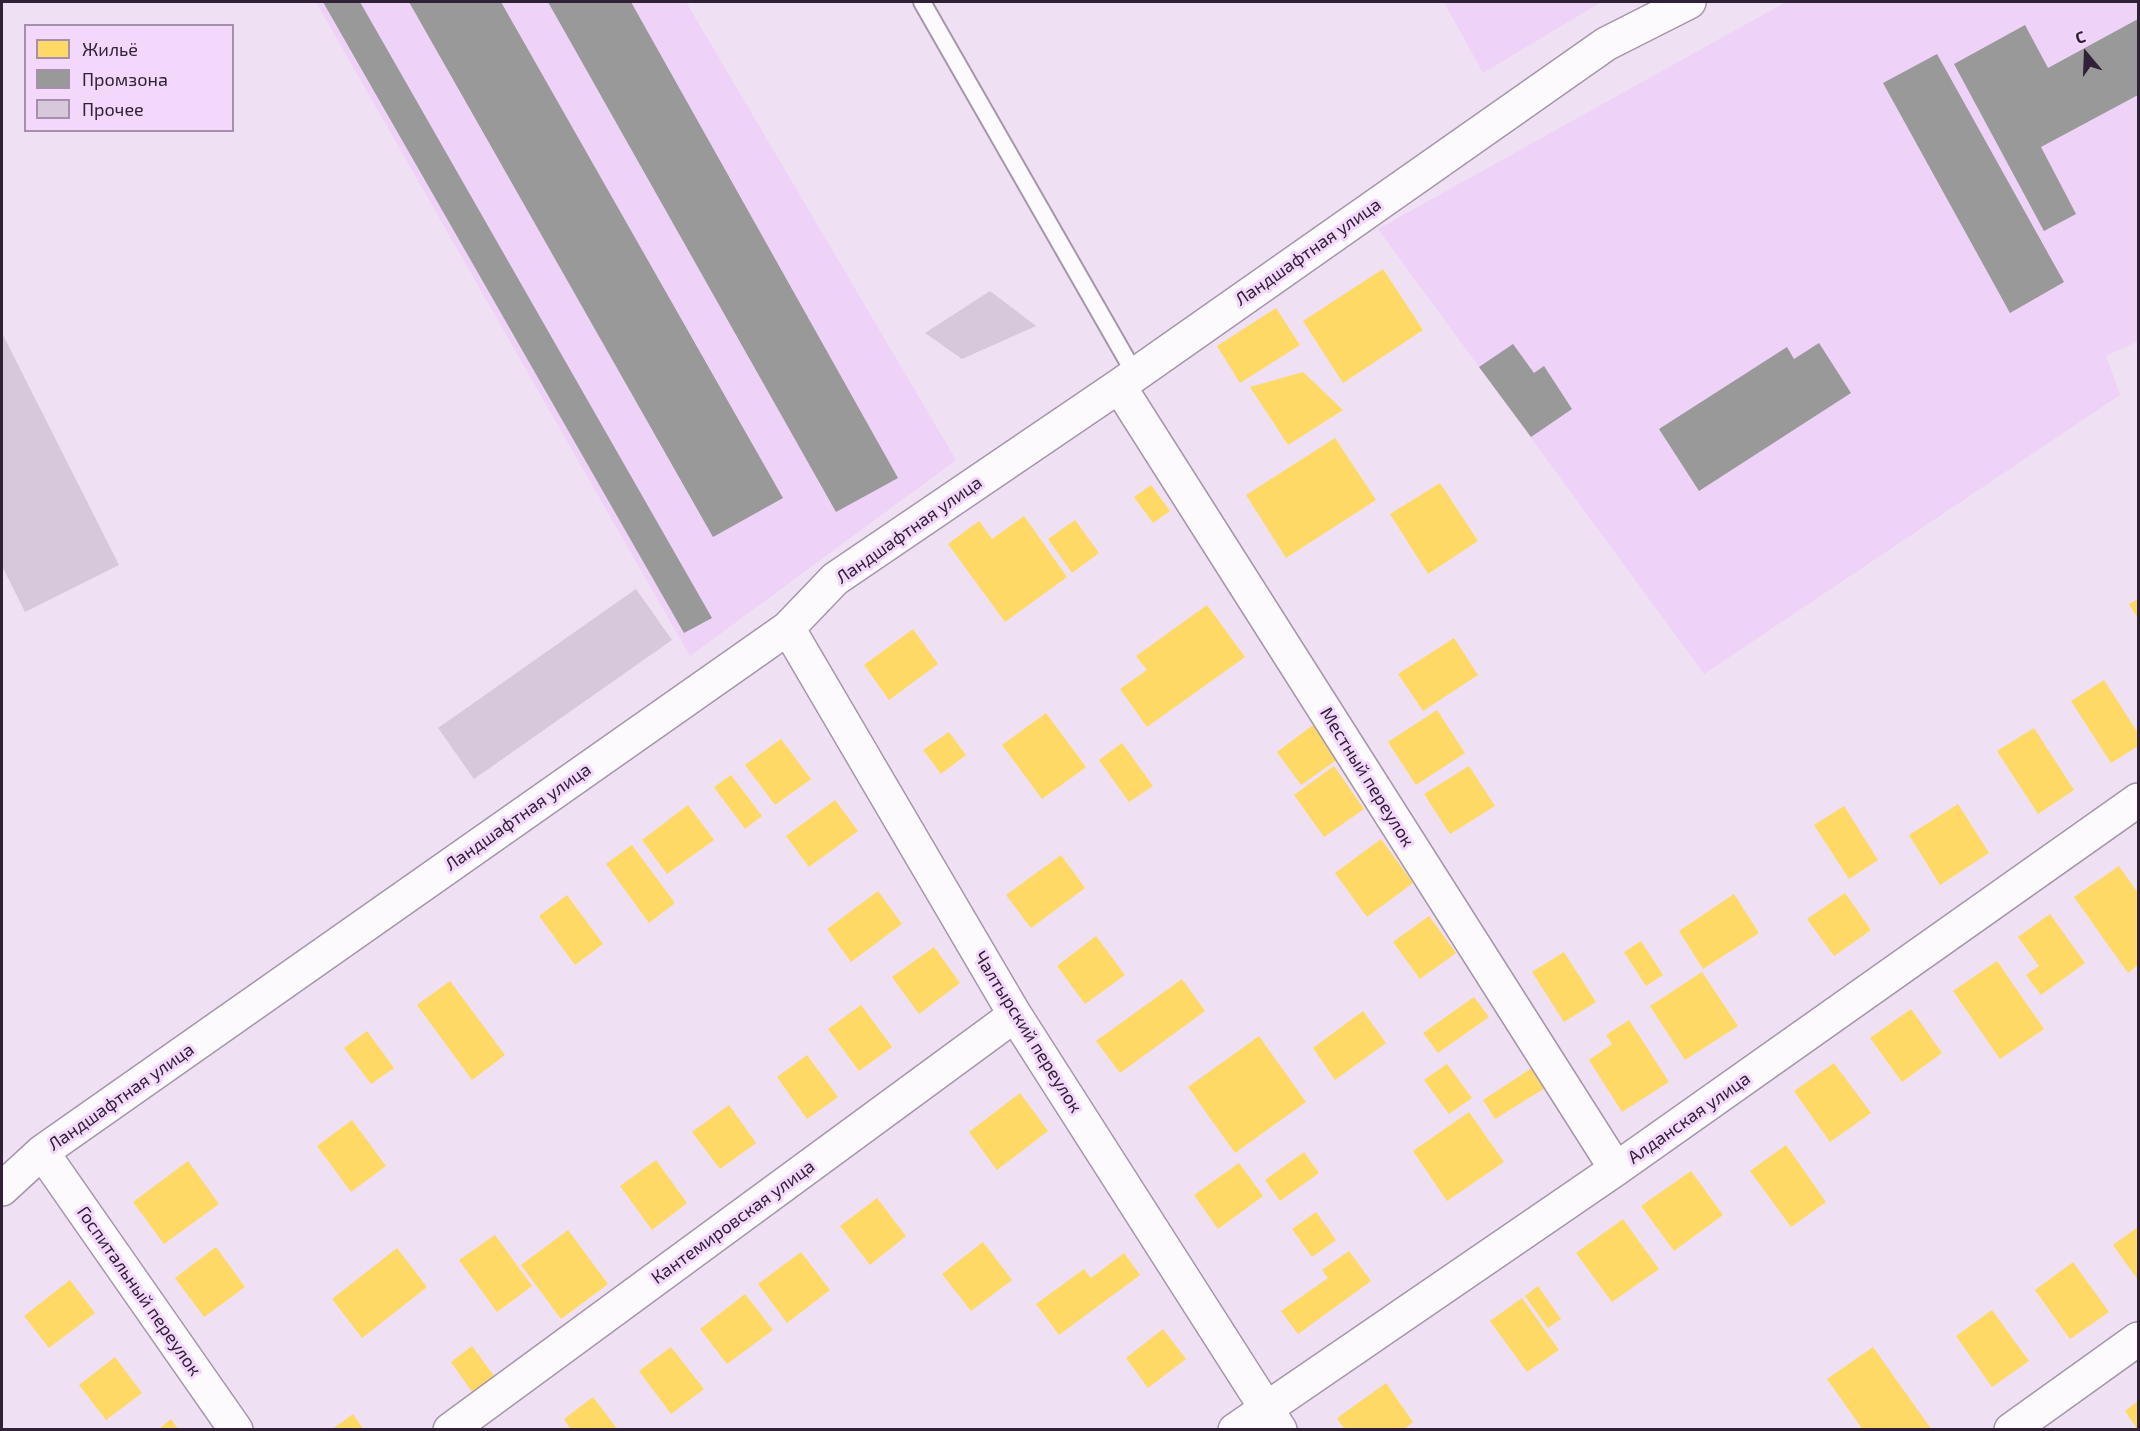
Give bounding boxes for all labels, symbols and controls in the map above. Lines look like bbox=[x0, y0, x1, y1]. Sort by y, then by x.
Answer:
legend bbox=[24, 24, 234, 132]
north arrow bbox=[2056, 24, 2116, 84]
text: С bbox=[2072, 26, 2088, 47]
text: Жильё bbox=[82, 38, 138, 60]
text: Промзона bbox=[82, 68, 168, 90]
text: Прочее bbox=[82, 98, 144, 120]
street label: Ландшафтная улица bbox=[1231, 193, 1385, 311]
street label: Ландшафтная улица bbox=[832, 471, 986, 589]
street label: Местный переулок bbox=[1315, 703, 1419, 851]
street label: Ландшафтная улица bbox=[441, 758, 595, 876]
street label: Чалтырский переулок bbox=[969, 947, 1087, 1117]
street label: Ландшафтная улица bbox=[44, 1038, 198, 1156]
street label: Алданская улица bbox=[1624, 1068, 1754, 1168]
street label: Кантемировская улица bbox=[647, 1155, 819, 1289]
street label: Госпитальный переулок bbox=[72, 1202, 206, 1380]

